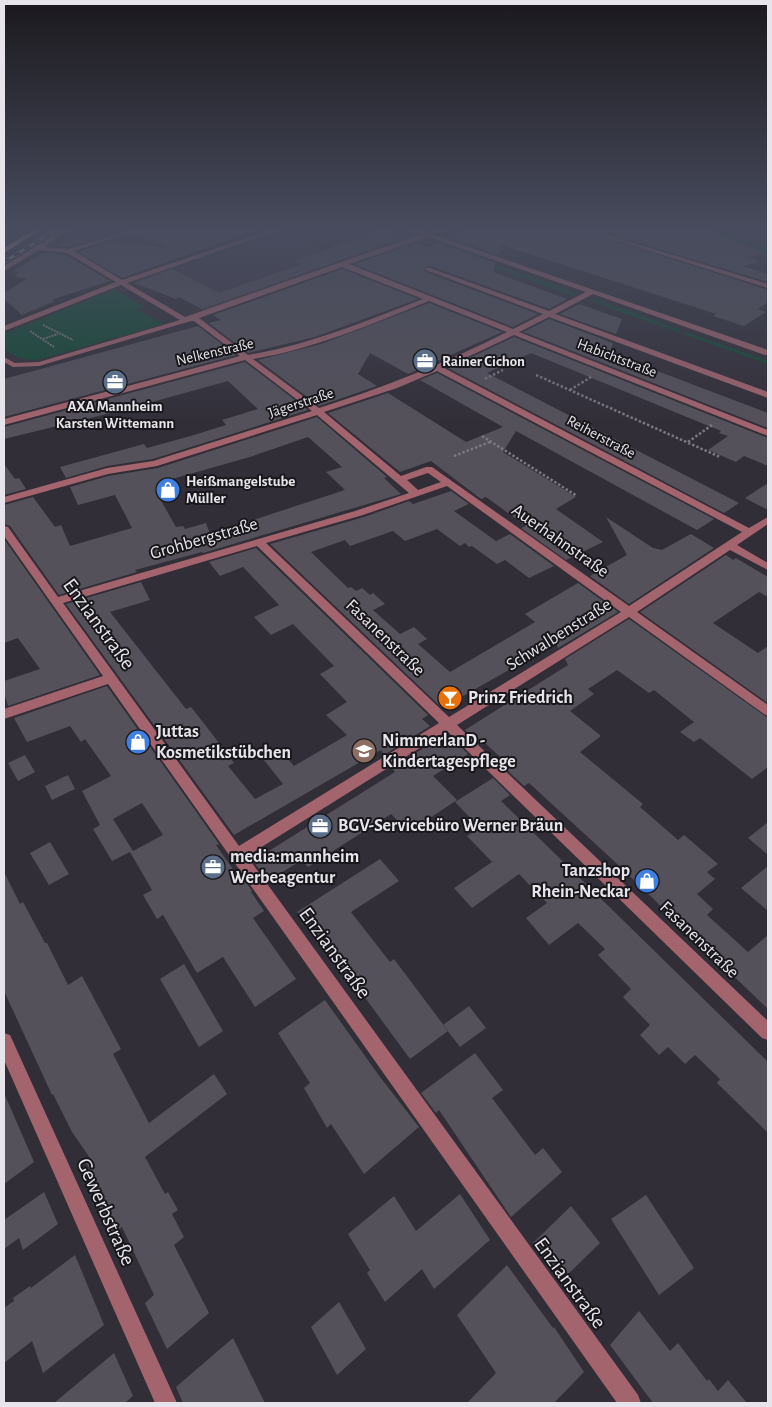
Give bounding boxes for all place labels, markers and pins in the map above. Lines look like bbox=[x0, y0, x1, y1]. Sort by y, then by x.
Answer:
office icon: Rainer Cichon bbox=[412, 348, 438, 374]
place label: Rainer Cichon bbox=[442, 354, 525, 369]
office icon: AXA Mannheim Karsten Wittemann bbox=[102, 369, 128, 395]
place label: AXA Mannheim Karsten Wittemann bbox=[56, 399, 174, 431]
place label: Heißmangelstube Müller bbox=[186, 474, 295, 506]
shop icon: Heißmangelstube Müller bbox=[155, 477, 181, 503]
bar icon: Prinz Friedrich bbox=[437, 685, 463, 711]
place label: Prinz Friedrich bbox=[468, 689, 573, 707]
place label: Juttas Kosmetikstübchen bbox=[156, 723, 291, 762]
shop icon: Juttas Kosmetikstübchen bbox=[125, 729, 151, 755]
place label: NimmerlanD - Kindertagespflege bbox=[382, 732, 516, 771]
school or university icon: NimmerlanD - Kindertagespflege bbox=[351, 738, 377, 764]
office icon: BGV-Servicebüro Werner Bräun bbox=[307, 813, 333, 839]
place label: BGV-Servicebüro Werner Bräun bbox=[338, 817, 563, 835]
place label: media:mannheim Werbeagentur bbox=[230, 848, 359, 887]
office icon: media:mannheim Werbeagentur bbox=[200, 854, 226, 880]
place label: Tanzshop Rhein-Neckar bbox=[531, 862, 631, 901]
shop icon: Tanzshop Rhein-Neckar bbox=[634, 868, 660, 894]

